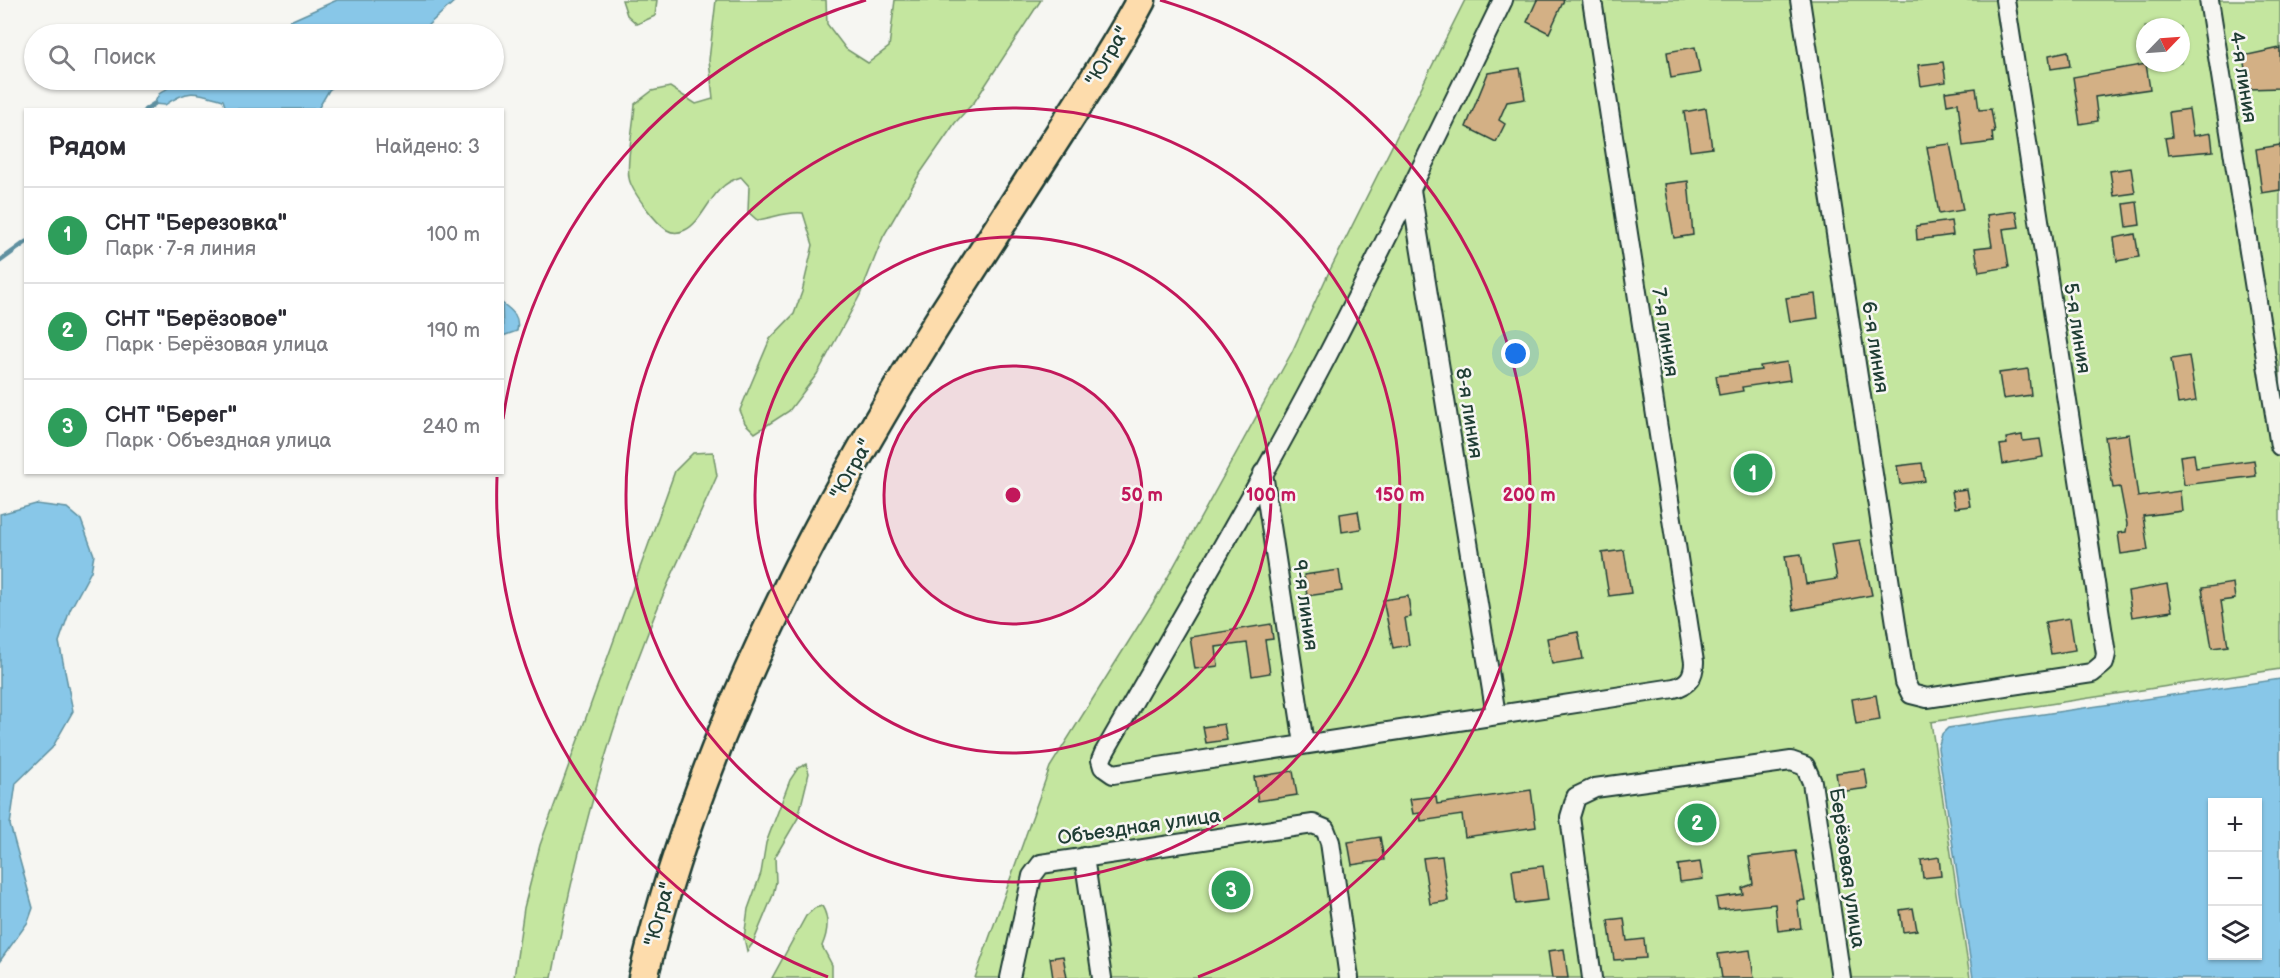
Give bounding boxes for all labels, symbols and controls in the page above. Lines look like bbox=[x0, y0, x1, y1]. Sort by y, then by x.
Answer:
north arrow bbox=[2136, 18, 2190, 72]
street label: "Югра" bbox=[1081, 22, 1135, 91]
search box bbox=[24, 24, 504, 90]
street label: 4-я линия bbox=[2224, 30, 2262, 125]
icon: search bbox=[45, 41, 78, 74]
text: Поиск bbox=[93, 44, 156, 71]
text: Рядом bbox=[48, 132, 126, 163]
text: Найдено: 3 bbox=[375, 135, 480, 159]
text: СНТ "Березовка" bbox=[105, 210, 287, 237]
text: 1 bbox=[63, 223, 72, 247]
text: 100 m bbox=[427, 223, 480, 247]
text: Парк · 7-я линия bbox=[105, 237, 256, 261]
street label: 5-я линия bbox=[2058, 281, 2096, 375]
street label: 7-я линия bbox=[1646, 286, 1684, 378]
street label: 6-я линия bbox=[1856, 300, 1894, 395]
text: СНТ "Берёзовое" bbox=[105, 306, 287, 333]
text: 2 bbox=[62, 319, 73, 343]
text: 190 m bbox=[427, 319, 480, 343]
text: Парк · Берёзовая улица bbox=[105, 333, 328, 357]
your location bbox=[1501, 339, 1530, 368]
street label: 8-я линия bbox=[1450, 366, 1488, 460]
text: СНТ "Берег" bbox=[105, 402, 237, 429]
text: 3 bbox=[62, 415, 73, 439]
text: 240 m bbox=[423, 415, 480, 439]
text: Парк · Объездная улица bbox=[105, 429, 331, 453]
street label: "Югра" bbox=[826, 435, 878, 504]
pin: 1 bbox=[1734, 450, 1772, 496]
centre of rings bbox=[1003, 485, 1023, 505]
text: 50 m bbox=[1121, 485, 1163, 506]
text: 100 m bbox=[1246, 485, 1296, 506]
text: 150 m bbox=[1375, 485, 1425, 506]
text: 200 m bbox=[1502, 485, 1556, 506]
street label: 9-я линия bbox=[1287, 558, 1323, 652]
street label: Берёзовая улица bbox=[1824, 787, 1870, 950]
map controls bbox=[2208, 798, 2262, 960]
button: + bbox=[2208, 798, 2262, 852]
pin: 2 bbox=[1678, 800, 1716, 846]
street label: Объездная улица bbox=[1056, 804, 1222, 850]
button: − bbox=[2208, 852, 2262, 906]
pin: 3 bbox=[1212, 868, 1250, 912]
street label: "Югра" bbox=[640, 880, 680, 949]
button: layers bbox=[2208, 906, 2262, 960]

